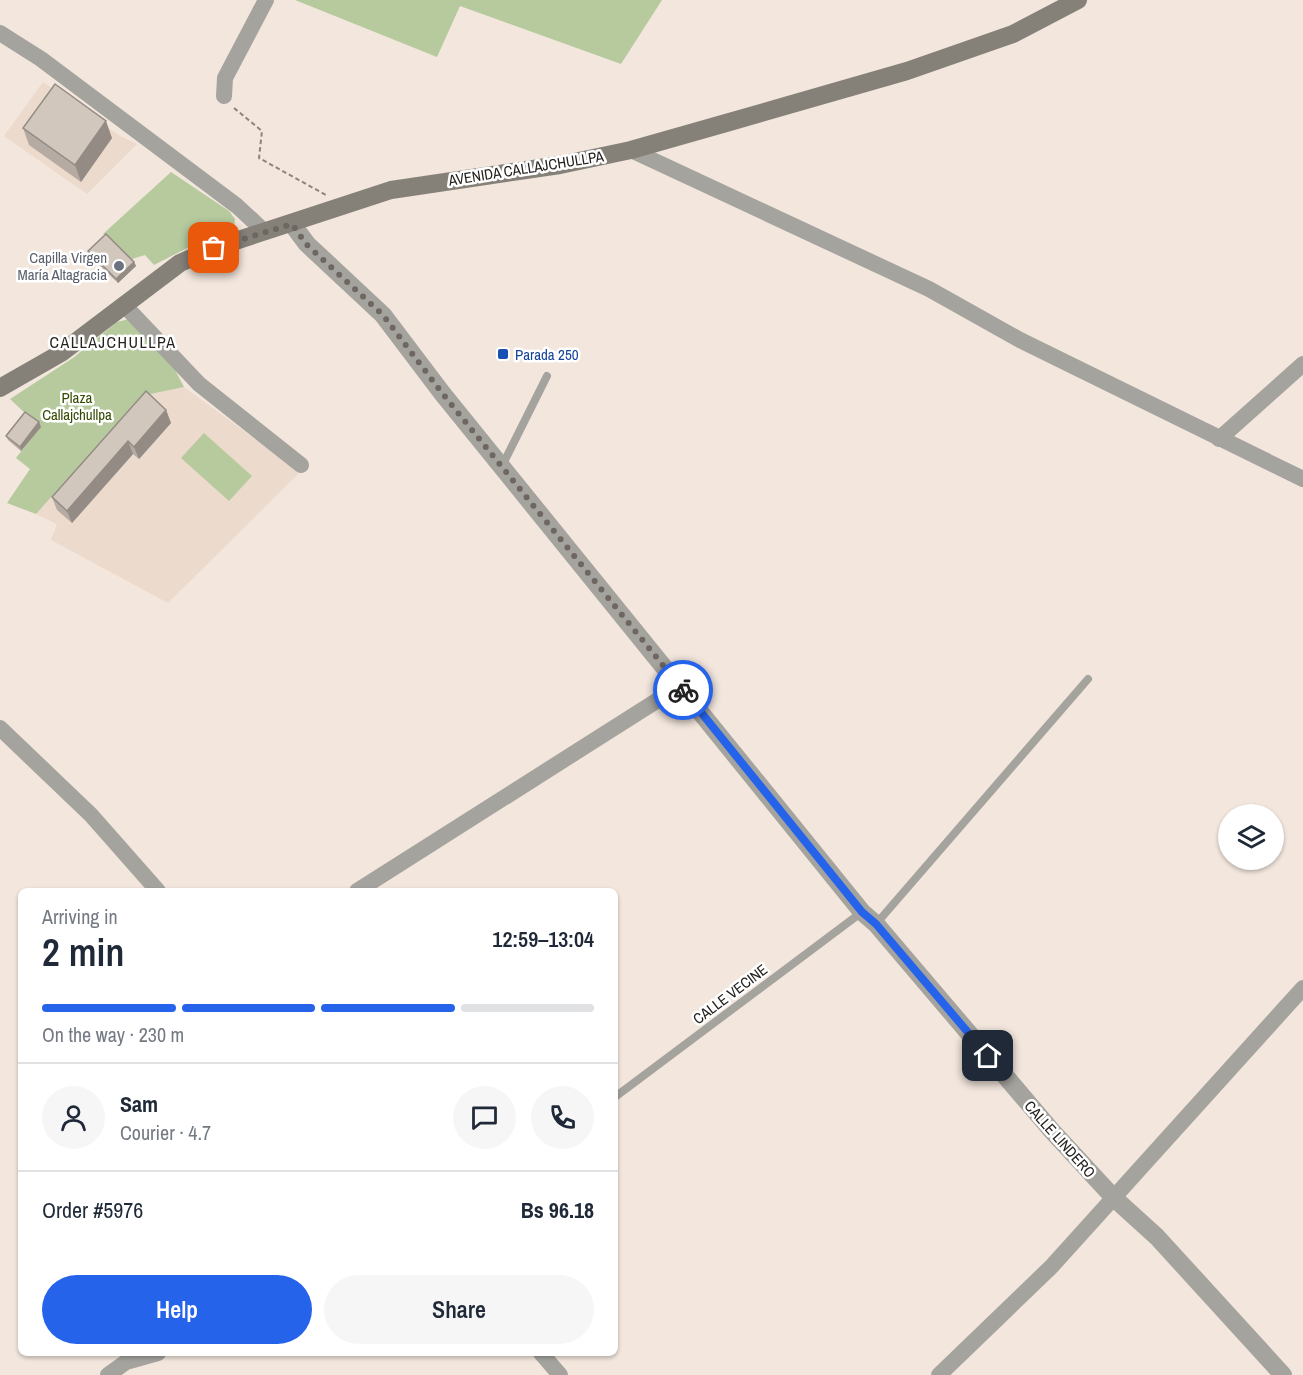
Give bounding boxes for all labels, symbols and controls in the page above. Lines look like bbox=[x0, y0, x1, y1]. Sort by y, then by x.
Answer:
street label: AVENIDA CALLAJCHULLPA bbox=[446, 145, 606, 191]
pin bbox=[188, 222, 239, 273]
icon: bag bbox=[197, 231, 230, 264]
place label: Capilla Virgen María Altagracia bbox=[17, 247, 107, 285]
marker: Capilla Virgen María Altagracia bbox=[112, 259, 126, 273]
district label: CALLAJCHULLPA bbox=[49, 331, 177, 353]
place label: Parada 250 bbox=[515, 344, 579, 365]
marker: Parada 250 bbox=[496, 347, 510, 361]
park label: Plaza Callajchullpa bbox=[42, 387, 112, 425]
courier bbox=[653, 660, 713, 720]
icon: bike bbox=[667, 674, 700, 707]
map controls bbox=[1218, 804, 1284, 870]
button: layers bbox=[1218, 804, 1284, 870]
text: Arriving in bbox=[42, 903, 118, 930]
text: 12:59–13:04 bbox=[492, 924, 594, 954]
text: 2 min bbox=[42, 926, 124, 978]
street label: CALLE VECINE bbox=[688, 959, 772, 1029]
text: On the way · 230 m bbox=[42, 1021, 184, 1048]
pin bbox=[962, 1030, 1013, 1081]
icon: home bbox=[971, 1039, 1004, 1072]
button: person bbox=[42, 1086, 105, 1149]
button: chat bbox=[453, 1086, 516, 1149]
button: phone bbox=[531, 1086, 594, 1149]
text: Sam bbox=[120, 1089, 158, 1119]
street label: CALLE LINDERO bbox=[1020, 1096, 1100, 1182]
text: Courier · 4.7 bbox=[120, 1119, 211, 1146]
text: Order #5976 bbox=[42, 1195, 143, 1225]
text: Bs 96.18 bbox=[521, 1195, 594, 1225]
button: Help bbox=[42, 1275, 312, 1344]
button: Share bbox=[324, 1275, 594, 1344]

